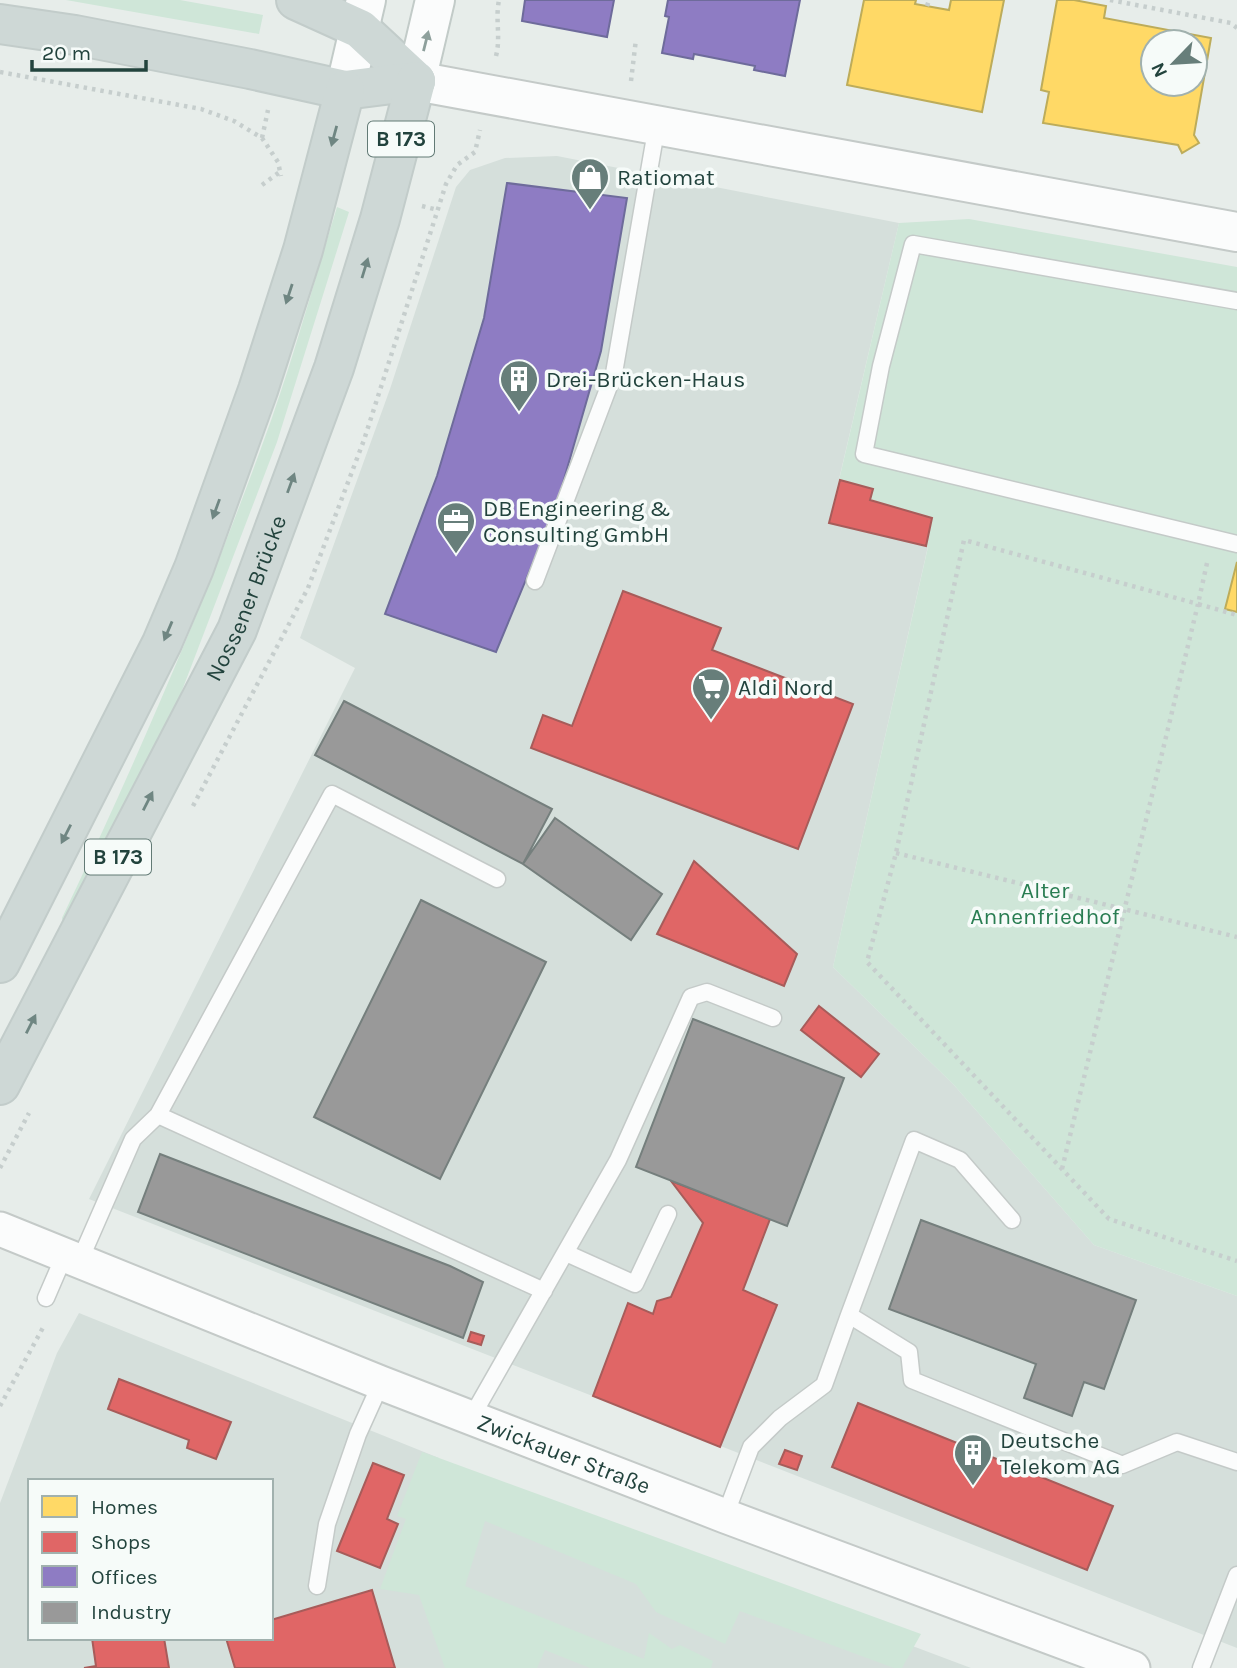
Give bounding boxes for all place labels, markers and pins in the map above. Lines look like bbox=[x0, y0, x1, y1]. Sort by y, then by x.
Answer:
shop icon: Ratiomat bbox=[569, 156, 611, 211]
place label: Ratiomat bbox=[617, 164, 715, 191]
building icon: Drei-Brücken-Haus bbox=[498, 358, 540, 413]
place label: Drei-Brücken-Haus bbox=[546, 366, 745, 393]
place label: DB Engineering & Consulting GmbH bbox=[483, 495, 671, 548]
office icon: DB Engineering & Consulting GmbH bbox=[435, 500, 477, 555]
supermarket icon: Aldi Nord bbox=[690, 666, 732, 721]
place label: Aldi Nord bbox=[738, 674, 834, 701]
place label: Deutsche Telekom AG bbox=[1000, 1427, 1120, 1480]
building icon: Deutsche Telekom AG bbox=[952, 1432, 994, 1487]

